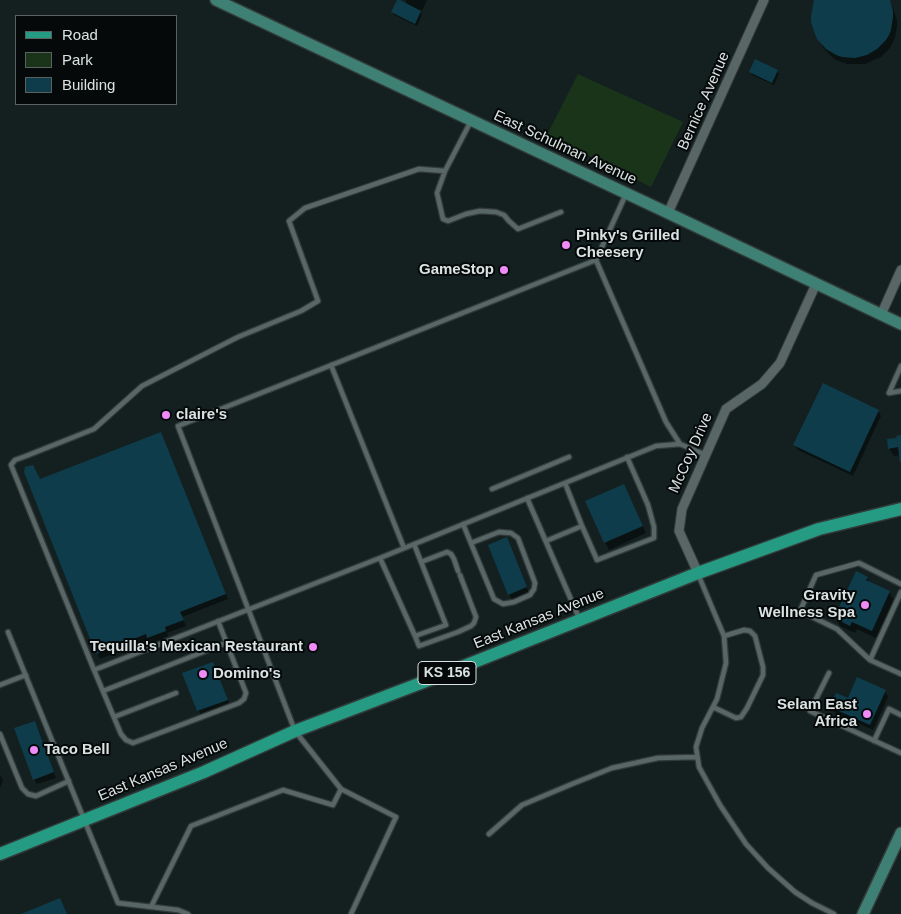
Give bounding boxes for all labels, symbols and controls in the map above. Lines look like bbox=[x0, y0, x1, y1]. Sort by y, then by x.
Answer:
legend bbox=[15, 15, 178, 105]
text: Road bbox=[62, 26, 98, 43]
street label: Bernice Avenue bbox=[674, 49, 734, 153]
text: Park bbox=[62, 51, 93, 68]
text: Building bbox=[62, 76, 115, 93]
street label: East Schulman Avenue bbox=[491, 107, 639, 189]
place label: Pinky's Grilled Cheesery bbox=[576, 227, 680, 262]
marker: Pinky's Grilled Cheesery bbox=[560, 239, 572, 251]
place label: GameStop bbox=[419, 261, 494, 279]
marker: GameStop bbox=[498, 264, 510, 276]
place label: claire's bbox=[176, 406, 227, 424]
marker: claire's bbox=[160, 409, 172, 421]
street label: McCoy Drive bbox=[665, 410, 717, 496]
street label: East Kansas Avenue bbox=[471, 585, 607, 653]
place label: Gravity Wellness Spa bbox=[759, 587, 855, 622]
marker: Gravity Wellness Spa bbox=[859, 599, 871, 611]
place label: Tequilla's Mexican Restaurant bbox=[90, 638, 303, 656]
marker: Tequilla's Mexican Restaurant bbox=[307, 641, 319, 653]
road number: KS 156 bbox=[418, 661, 476, 684]
place label: Domino's bbox=[213, 665, 281, 683]
marker: Domino's bbox=[197, 668, 209, 680]
place label: Selam East Africa bbox=[777, 696, 857, 731]
marker: Selam East Africa bbox=[861, 708, 873, 720]
street label: East Kansas Avenue bbox=[96, 735, 230, 805]
place label: Taco Bell bbox=[44, 741, 110, 759]
marker: Taco Bell bbox=[28, 744, 40, 756]

